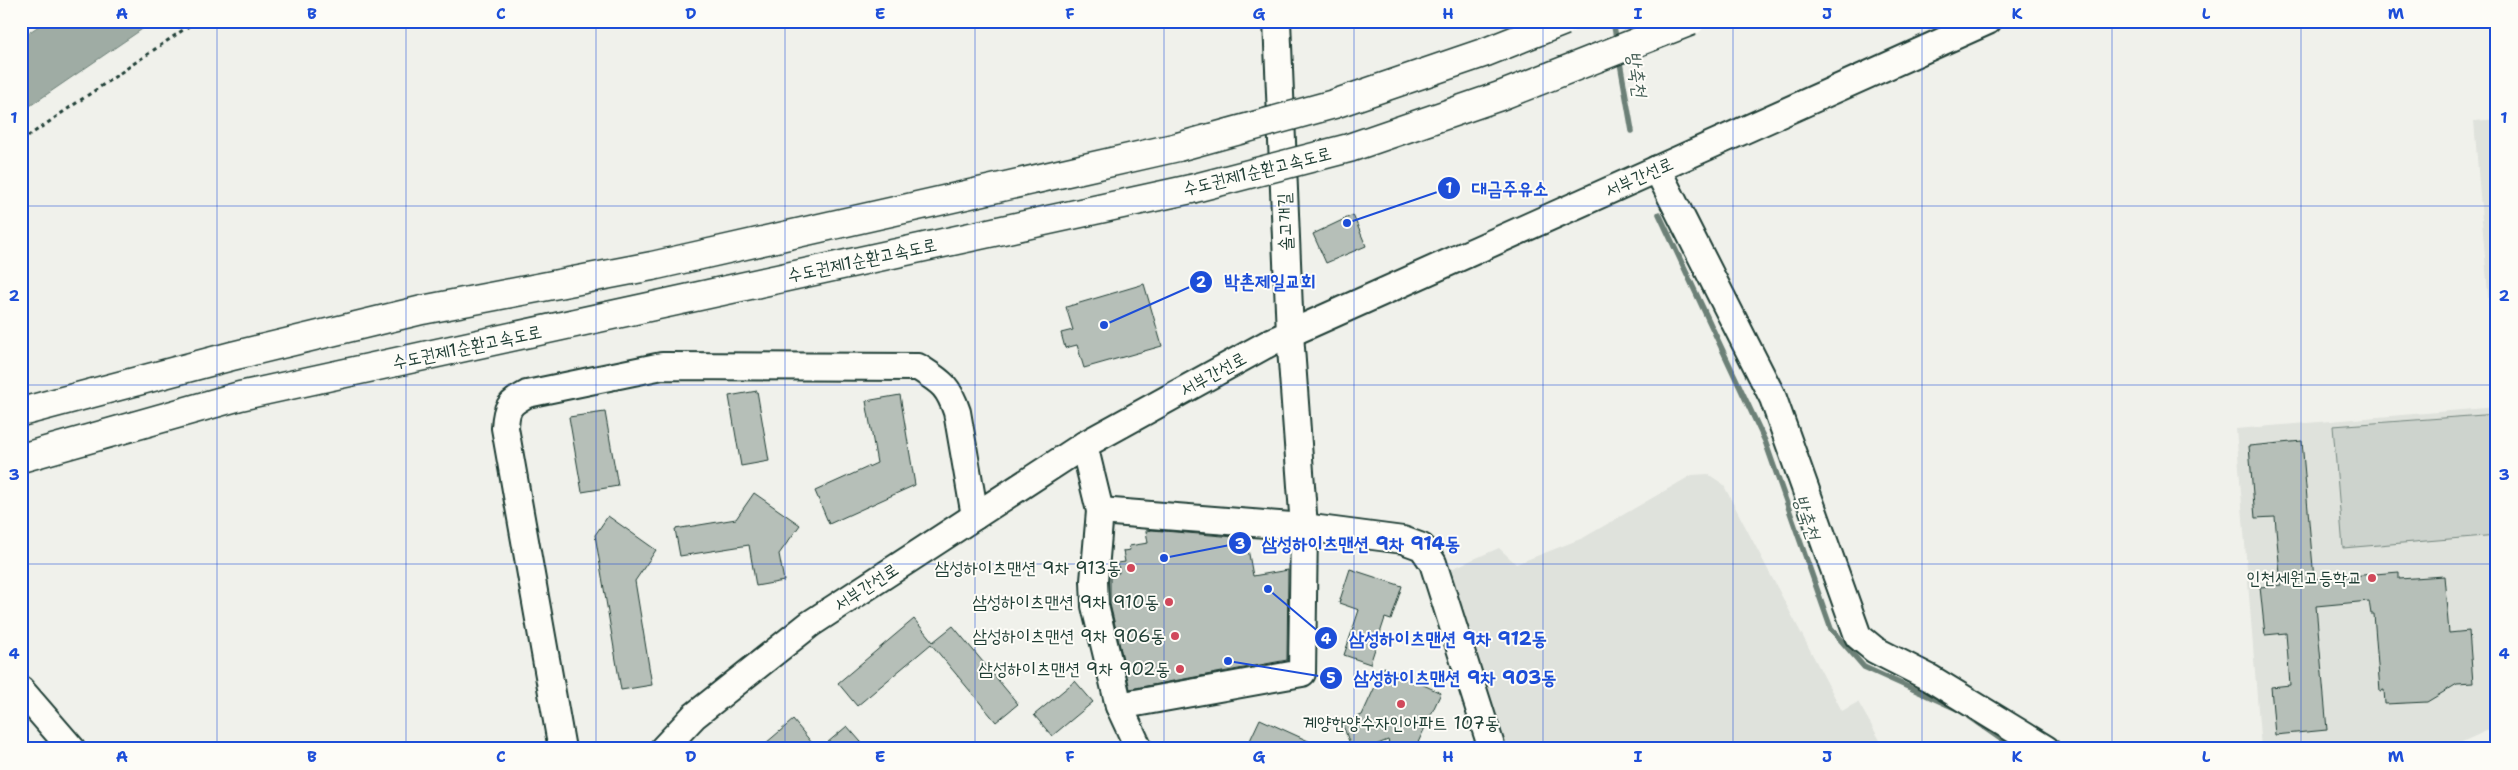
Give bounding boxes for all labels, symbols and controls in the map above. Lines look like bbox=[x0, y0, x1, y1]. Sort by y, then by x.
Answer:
text: A bbox=[116, 3, 128, 24]
text: B bbox=[307, 3, 317, 24]
text: C bbox=[496, 3, 506, 24]
text: D bbox=[685, 3, 697, 24]
text: E bbox=[875, 3, 885, 24]
text: F bbox=[1065, 3, 1075, 24]
text: G bbox=[1253, 3, 1266, 24]
text: H bbox=[1442, 3, 1454, 24]
text: I bbox=[1634, 3, 1643, 24]
text: J bbox=[1822, 3, 1832, 24]
text: K bbox=[2012, 3, 2023, 24]
text: L bbox=[2202, 3, 2211, 24]
text: M bbox=[2388, 3, 2405, 24]
water label: 방축천 bbox=[1621, 49, 1653, 100]
text: 1 bbox=[10, 107, 18, 128]
text: 1 bbox=[2500, 107, 2508, 128]
street label: 수도권제1순환고속도로 bbox=[1180, 141, 1334, 201]
street label: 서부간선로 bbox=[1601, 151, 1677, 203]
callout: 대금주유소 bbox=[1436, 171, 1558, 205]
text: 대금주유소 bbox=[1472, 176, 1548, 201]
text: 1 bbox=[1446, 178, 1453, 198]
street label: 솔고개길 bbox=[1272, 192, 1298, 251]
street label: 수도권제1순환고속도로 bbox=[785, 232, 939, 288]
callout: 박촌제일교회 bbox=[1189, 265, 1326, 299]
text: 박촌제일교회 bbox=[1224, 269, 1316, 294]
text: 2 bbox=[1196, 272, 1207, 292]
text: 2 bbox=[8, 285, 20, 306]
text: 2 bbox=[2498, 285, 2510, 306]
street label: 수도권제1순환고속도로 bbox=[390, 319, 544, 375]
street label: 서부간선로 bbox=[1176, 346, 1250, 402]
text: 3 bbox=[8, 464, 20, 485]
text: 3 bbox=[2498, 464, 2510, 485]
water label: 방축천 bbox=[1788, 491, 1827, 544]
callout: 삼성하이츠맨션 9차 914동 bbox=[1227, 526, 1471, 560]
text: 삼성하이츠맨션 9차 914동 bbox=[1262, 531, 1460, 556]
text: 3 bbox=[1235, 534, 1245, 554]
place label: 삼성하이츠맨션 9차 913동 bbox=[935, 556, 1121, 580]
street label: 서부간선로 bbox=[829, 557, 903, 617]
marker: 삼성하이츠맨션 9차 913동 bbox=[1125, 562, 1137, 574]
place label: 인천세원고등학교 bbox=[2246, 566, 2362, 590]
marker: 인천세원고등학교 bbox=[2366, 572, 2378, 584]
place label: 삼성하이츠맨션 9차 910동 bbox=[972, 590, 1159, 614]
marker: 삼성하이츠맨션 9차 910동 bbox=[1163, 596, 1175, 608]
callout: 삼성하이츠맨션 9차 912동 bbox=[1313, 621, 1557, 655]
place label: 삼성하이츠맨션 9차 906동 bbox=[973, 624, 1165, 648]
text: 삼성하이츠맨션 9차 912동 bbox=[1349, 626, 1547, 651]
text: 4 bbox=[1321, 629, 1332, 649]
marker: 삼성하이츠맨션 9차 906동 bbox=[1169, 630, 1181, 642]
text: 4 bbox=[8, 643, 20, 664]
text: 4 bbox=[2498, 643, 2510, 664]
place label: 삼성하이츠맨션 9차 902동 bbox=[978, 657, 1170, 681]
callout: 삼성하이츠맨션 9차 903동 bbox=[1319, 661, 1567, 695]
marker: 삼성하이츠맨션 9차 902동 bbox=[1174, 663, 1186, 675]
text: 삼성하이츠맨션 9차 903동 bbox=[1353, 665, 1557, 690]
text: 5 bbox=[1326, 668, 1336, 688]
marker: 계양한양수자인아파트 107동 bbox=[1395, 698, 1407, 710]
place label: 계양한양수자인아파트 107동 bbox=[1303, 711, 1499, 735]
text: A bbox=[116, 746, 128, 767]
text: B bbox=[307, 746, 317, 767]
text: C bbox=[496, 746, 506, 767]
text: D bbox=[685, 746, 697, 767]
text: E bbox=[875, 746, 885, 767]
text: F bbox=[1065, 746, 1075, 767]
text: G bbox=[1253, 746, 1266, 767]
text: H bbox=[1442, 746, 1454, 767]
text: I bbox=[1634, 746, 1643, 767]
text: J bbox=[1822, 746, 1832, 767]
text: K bbox=[2012, 746, 2023, 767]
text: L bbox=[2202, 746, 2211, 767]
text: M bbox=[2388, 746, 2405, 767]

